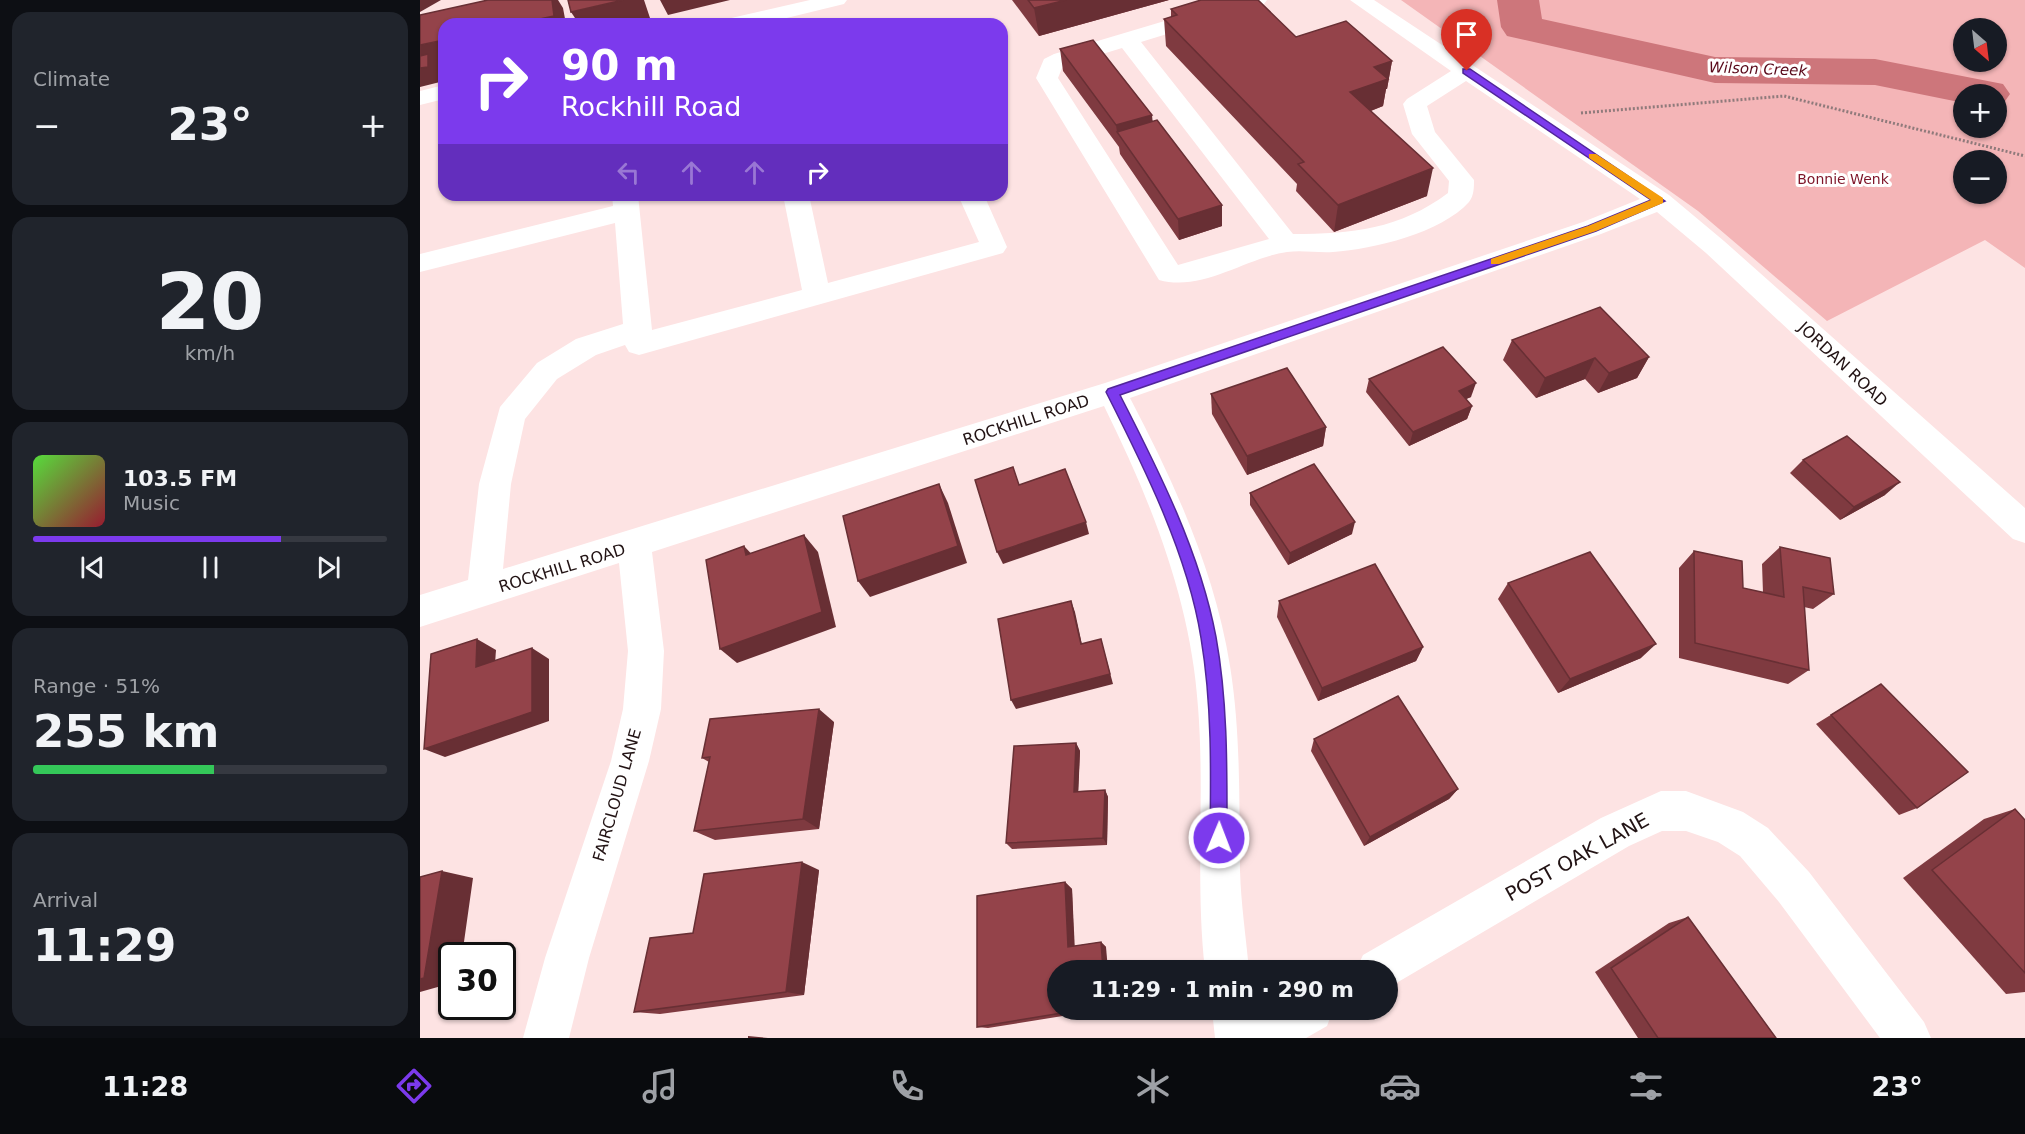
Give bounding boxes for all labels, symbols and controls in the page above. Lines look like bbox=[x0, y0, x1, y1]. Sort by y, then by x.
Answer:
pin bbox=[1441, 9, 1492, 71]
icon: arrive bbox=[1450, 18, 1483, 51]
north arrow bbox=[1953, 18, 2007, 72]
map controls bbox=[1953, 18, 2007, 204]
text: 90 m bbox=[561, 41, 678, 90]
icon: right bbox=[462, 42, 540, 120]
water label: Wilson Creek bbox=[1709, 58, 1809, 80]
text: Climate bbox=[33, 67, 110, 91]
button: + bbox=[1953, 84, 2007, 138]
text: Rockhill Road bbox=[561, 91, 742, 122]
text: 23° bbox=[167, 98, 253, 151]
text: − bbox=[33, 106, 61, 145]
text: + bbox=[359, 106, 387, 145]
button: − bbox=[1953, 150, 2007, 204]
icon: left bbox=[612, 156, 645, 189]
icon: ahead bbox=[675, 156, 708, 189]
icon: ahead bbox=[738, 156, 771, 189]
icon: right bbox=[801, 156, 834, 189]
park label: Bonnie Wenk bbox=[1797, 171, 1890, 187]
text: 20 bbox=[156, 257, 264, 347]
street label: JORDAN ROAD bbox=[1794, 317, 1892, 410]
text: km/h bbox=[185, 341, 235, 365]
street label: ROCKHILL ROAD bbox=[960, 391, 1092, 449]
text: 103.5 FM bbox=[123, 466, 237, 491]
text: Music bbox=[123, 491, 180, 515]
street label: ROCKHILL ROAD bbox=[496, 540, 628, 596]
icon: previous bbox=[76, 551, 109, 584]
icon: pause bbox=[194, 551, 227, 584]
icon: next bbox=[312, 551, 345, 584]
text: Range · 51% bbox=[33, 674, 160, 698]
text: 255 km bbox=[33, 705, 219, 758]
street label: FAIRCLOUD LANE bbox=[589, 726, 645, 864]
position arrow bbox=[1187, 806, 1251, 870]
street label: POST OAK LANE bbox=[1501, 808, 1653, 906]
text: Arrival bbox=[33, 888, 98, 912]
text: 11:29 bbox=[33, 919, 176, 972]
speed limit sign: 30 bbox=[438, 942, 516, 1020]
text: 11:29 · 1 min · 290 m bbox=[1091, 977, 1354, 1002]
icon: directions bbox=[393, 1065, 435, 1107]
icon: music bbox=[639, 1065, 681, 1107]
icon: phone bbox=[886, 1065, 928, 1107]
icon: climate bbox=[1132, 1065, 1174, 1107]
icon: car bbox=[1379, 1065, 1421, 1107]
icon: filters bbox=[1625, 1065, 1667, 1107]
text: 11:28 bbox=[102, 1071, 188, 1102]
text: 23° bbox=[1872, 1071, 1923, 1102]

